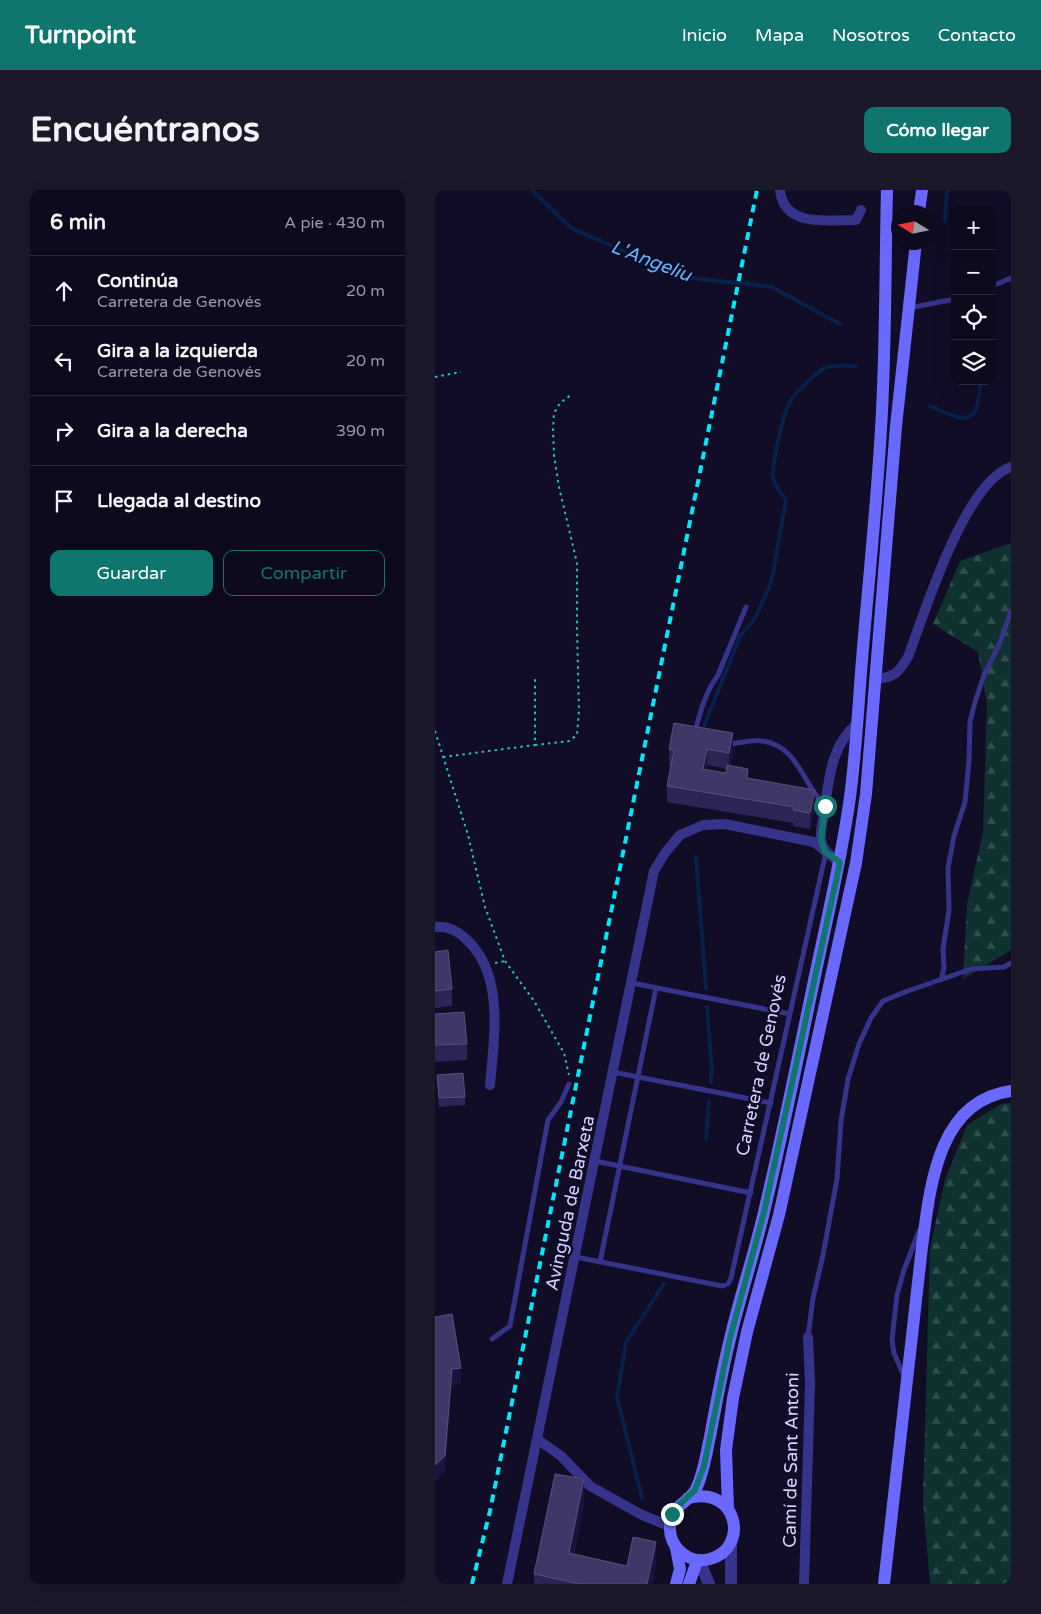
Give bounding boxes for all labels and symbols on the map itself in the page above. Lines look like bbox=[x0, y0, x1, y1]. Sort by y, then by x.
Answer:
north arrow bbox=[891, 205, 936, 250]
water label: L'Angeliu bbox=[608, 236, 696, 287]
route start bbox=[814, 795, 837, 818]
street label: Carretera de Genovés bbox=[731, 972, 791, 1158]
street label: Avinguda de Barxeta bbox=[541, 1113, 599, 1293]
street label: Camí de Sant Antoni bbox=[778, 1372, 804, 1548]
route end bbox=[661, 1503, 684, 1526]

